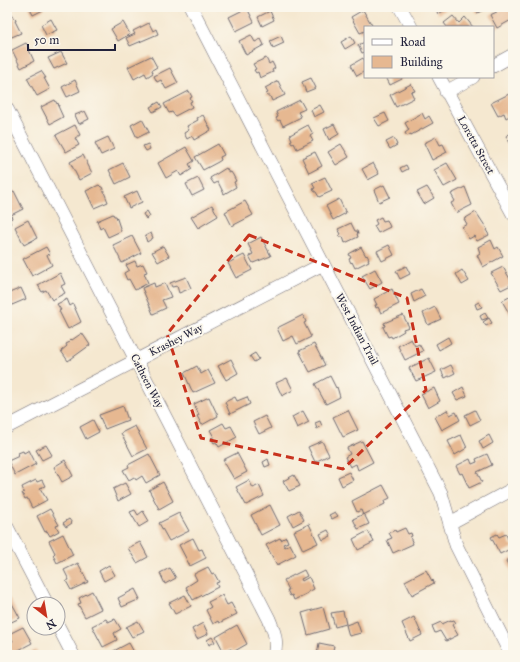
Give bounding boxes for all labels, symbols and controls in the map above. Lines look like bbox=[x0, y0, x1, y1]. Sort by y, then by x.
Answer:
scale bar bbox=[28, 26, 115, 52]
legend bbox=[364, 26, 494, 78]
text: 50 m bbox=[34, 33, 59, 47]
text: Road bbox=[400, 35, 426, 49]
text: Building bbox=[400, 55, 443, 70]
street label: Loretta Street bbox=[455, 114, 497, 176]
street label: West Indian Trail bbox=[333, 291, 381, 367]
street label: Krashey Way bbox=[147, 321, 206, 359]
street label: Catheen Way bbox=[128, 352, 167, 411]
north arrow bbox=[26, 596, 66, 636]
text: N bbox=[43, 616, 58, 632]

